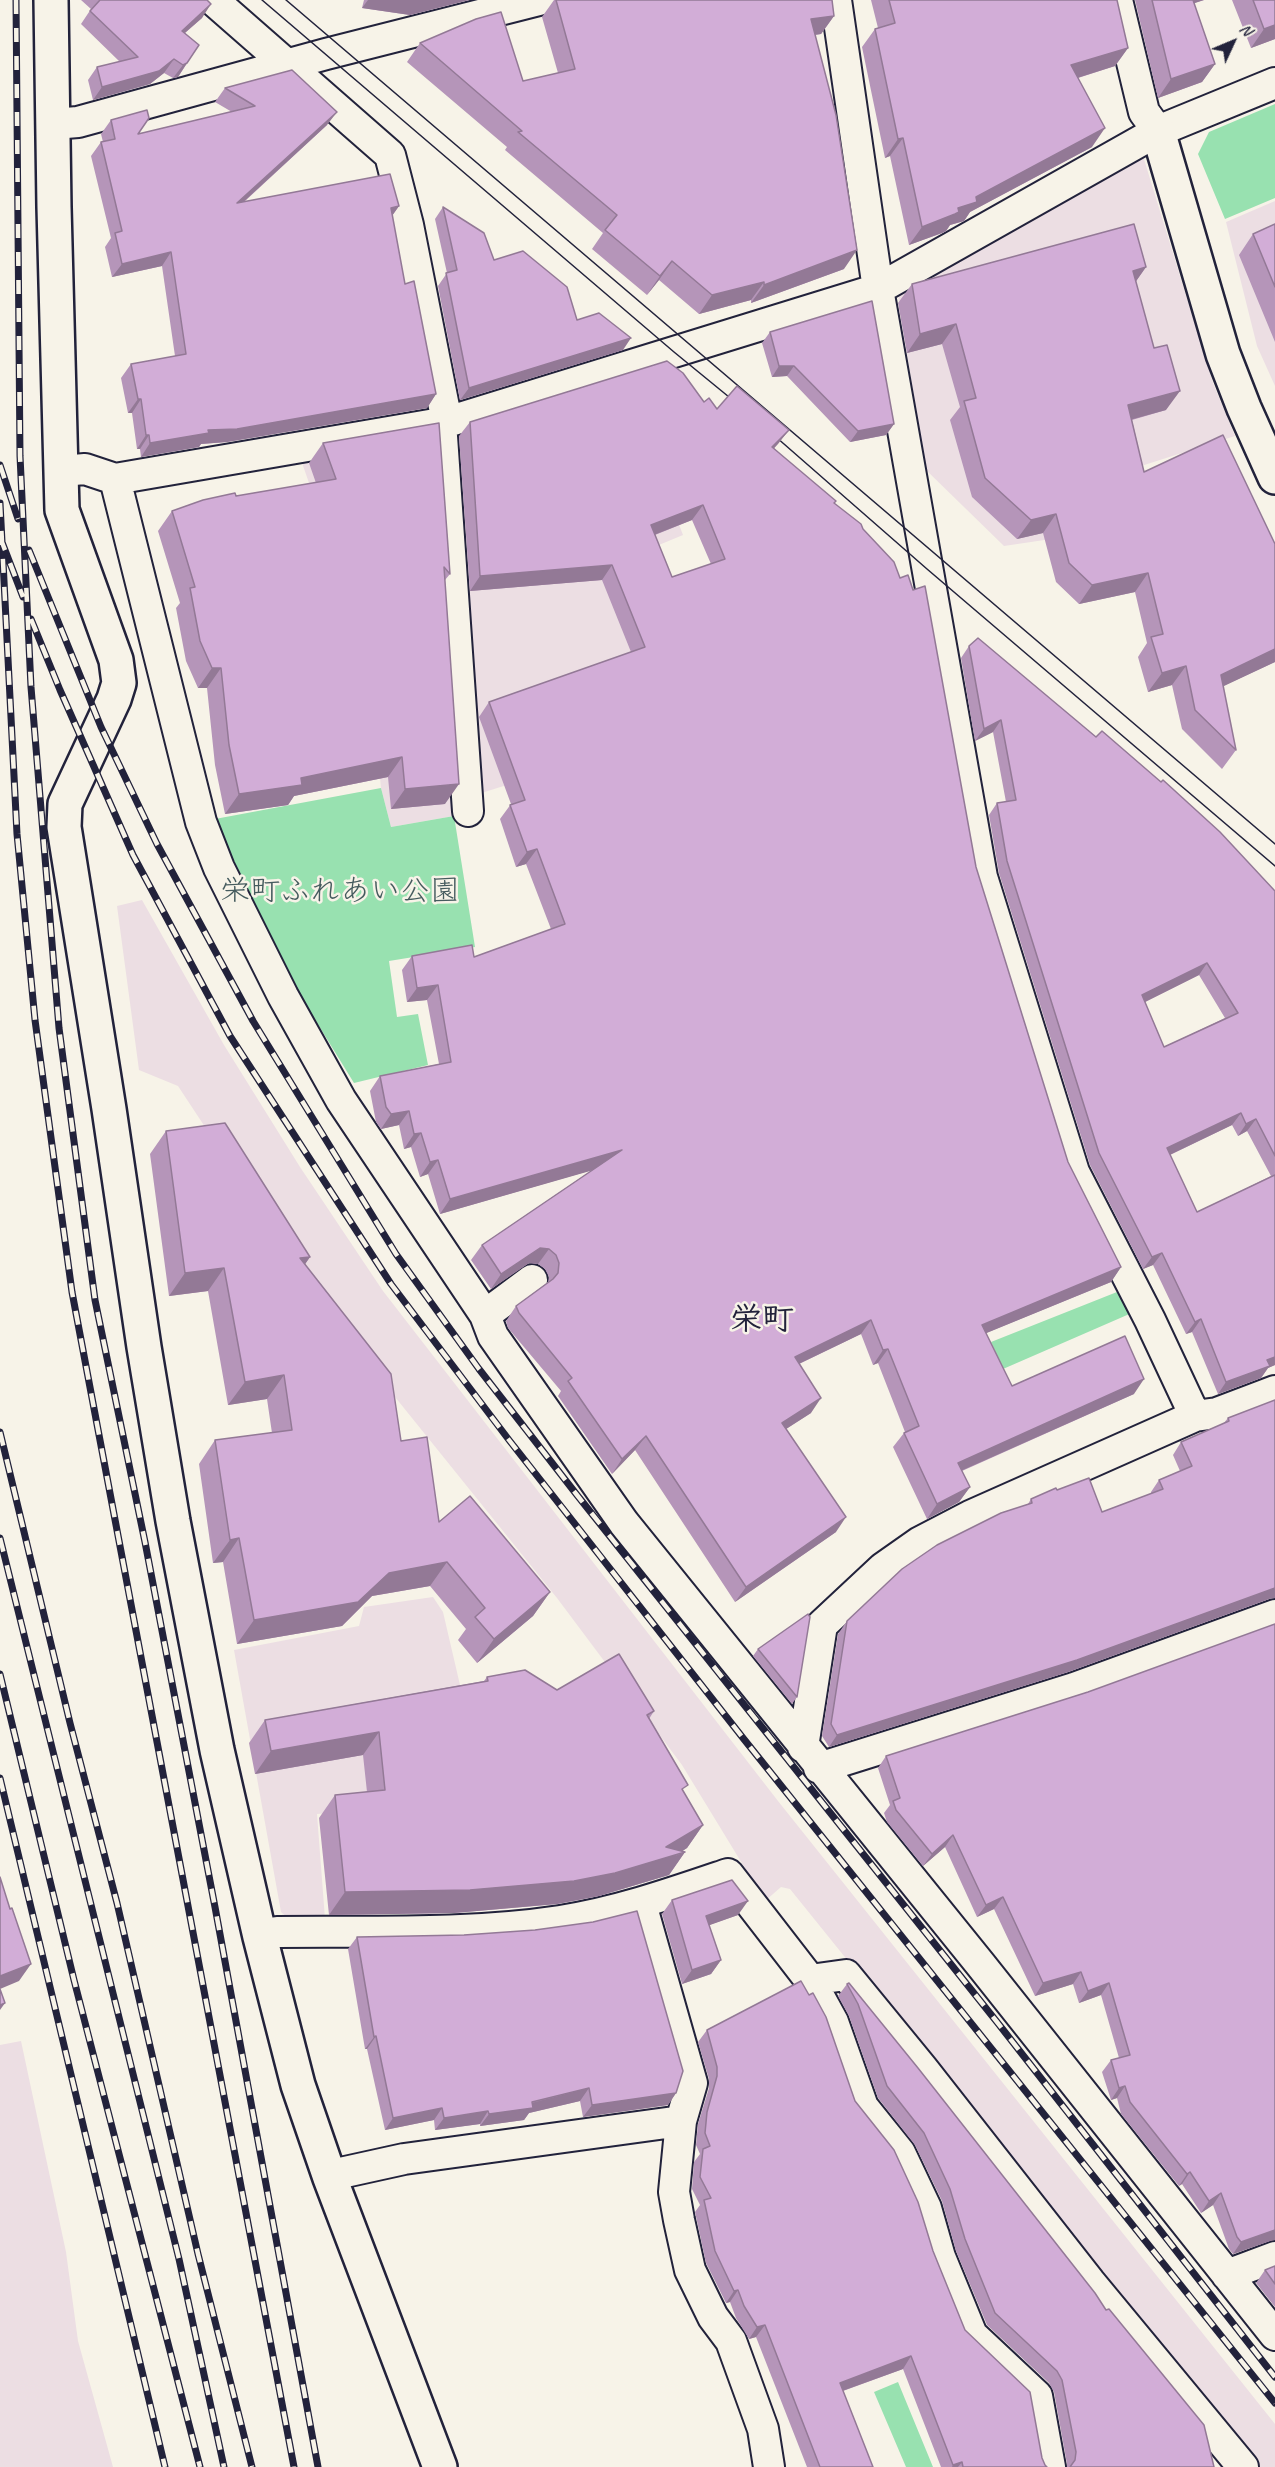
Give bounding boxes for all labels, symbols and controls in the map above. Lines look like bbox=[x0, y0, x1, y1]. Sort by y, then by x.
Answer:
north arrow bbox=[1203, 12, 1263, 72]
text: N bbox=[1235, 19, 1257, 40]
park label: 栄町ふれあい公園 bbox=[220, 874, 460, 910]
district label: 栄町 bbox=[730, 1302, 794, 1340]

